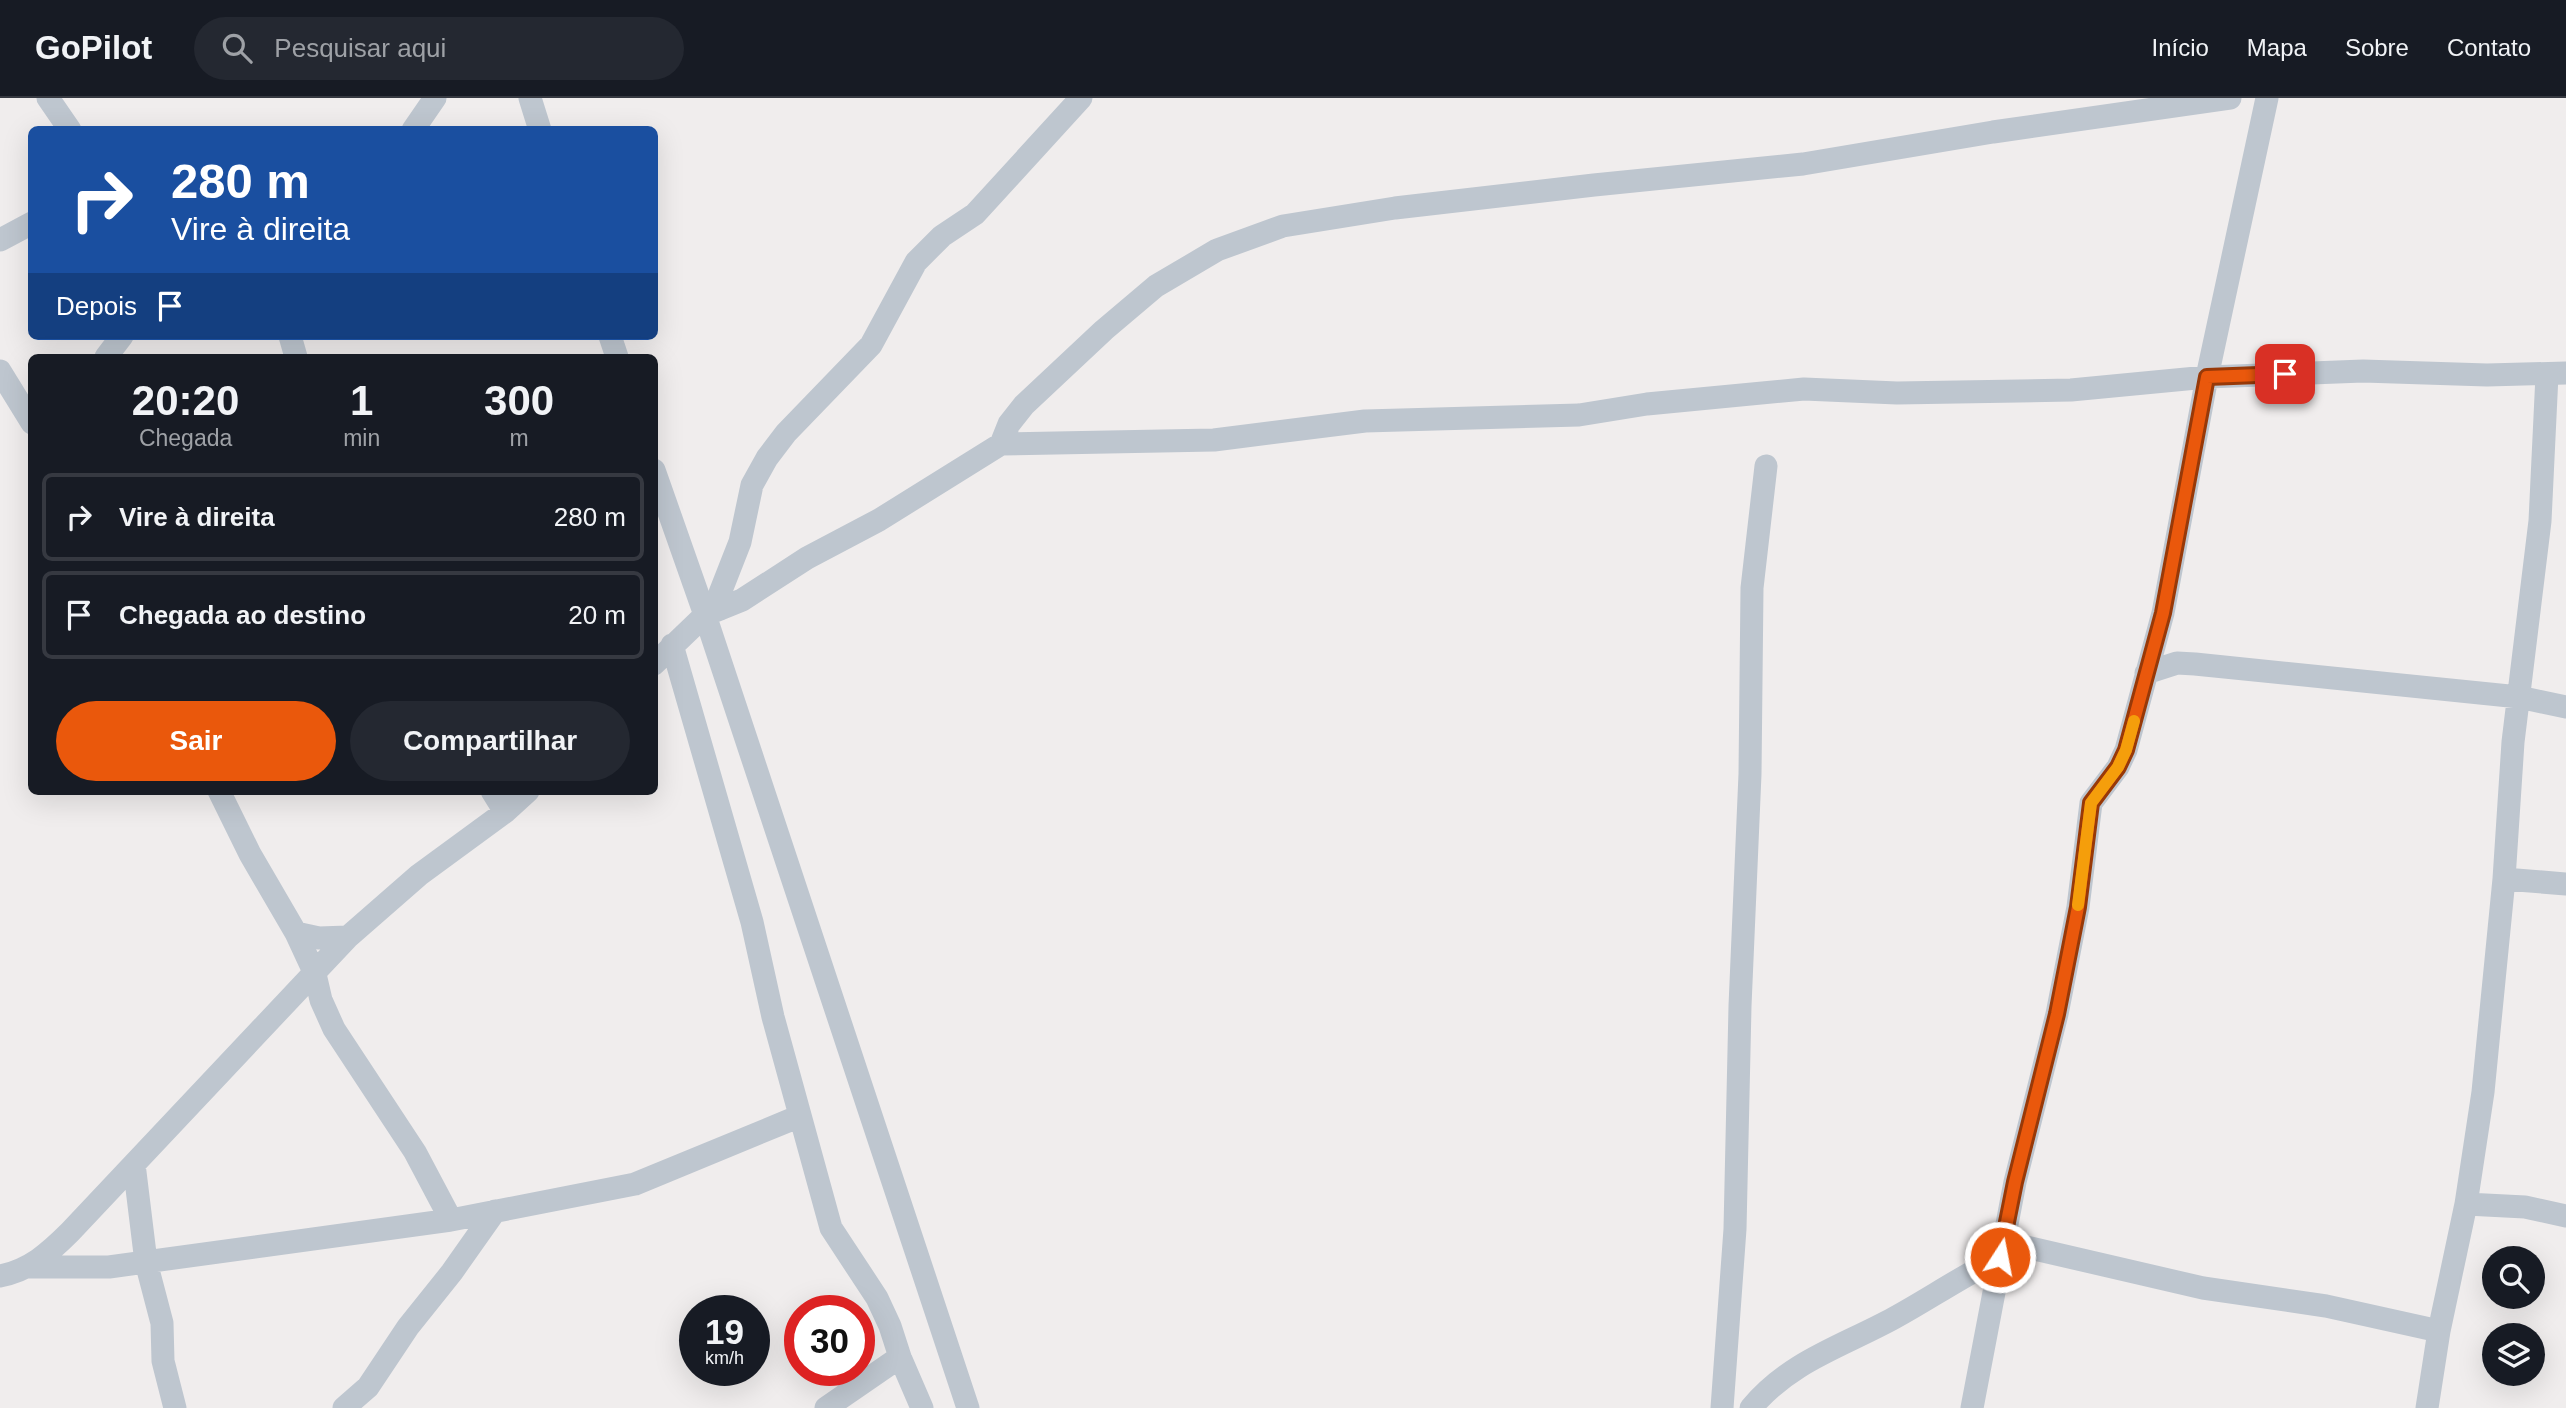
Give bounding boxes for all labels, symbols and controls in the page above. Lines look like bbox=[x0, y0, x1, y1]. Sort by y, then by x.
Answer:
search box bbox=[194, 17, 684, 80]
text: GoPilot bbox=[35, 29, 152, 66]
icon: search bbox=[218, 29, 256, 67]
text: Pesquisar aqui bbox=[274, 33, 446, 63]
text: Início bbox=[2151, 34, 2209, 61]
text: Mapa bbox=[2247, 34, 2307, 61]
text: Sobre bbox=[2345, 34, 2409, 61]
text: Contato bbox=[2447, 34, 2531, 61]
icon: right bbox=[56, 154, 147, 245]
text: 280 m bbox=[171, 154, 310, 208]
text: Vire à direita bbox=[171, 211, 350, 247]
icon: arrive bbox=[151, 287, 189, 325]
text: Depois bbox=[56, 291, 137, 321]
pin bbox=[2255, 344, 2315, 404]
icon: arrive bbox=[2266, 355, 2304, 393]
text: 20:20 bbox=[132, 377, 239, 424]
text: 1 bbox=[350, 377, 373, 424]
text: 300 bbox=[484, 377, 554, 424]
text: Chegada bbox=[139, 425, 232, 451]
text: min bbox=[343, 425, 380, 451]
text: m bbox=[510, 425, 529, 451]
icon: right bbox=[60, 498, 98, 536]
text: Vire à direita bbox=[119, 502, 275, 532]
text: 280 m bbox=[554, 502, 626, 532]
icon: arrive bbox=[60, 596, 98, 634]
text: Chegada ao destino bbox=[119, 600, 366, 630]
text: 20 m bbox=[568, 600, 626, 630]
button: Sair bbox=[56, 701, 336, 781]
button: Compartilhar bbox=[350, 701, 630, 781]
position arrow bbox=[1963, 1220, 2037, 1294]
map controls bbox=[2482, 1246, 2545, 1386]
button: search bbox=[2482, 1246, 2545, 1309]
speed limit sign: 30 bbox=[784, 1295, 875, 1386]
text: 19 bbox=[705, 1312, 744, 1351]
button: layers bbox=[2482, 1323, 2545, 1386]
text: km/h bbox=[705, 1348, 744, 1368]

